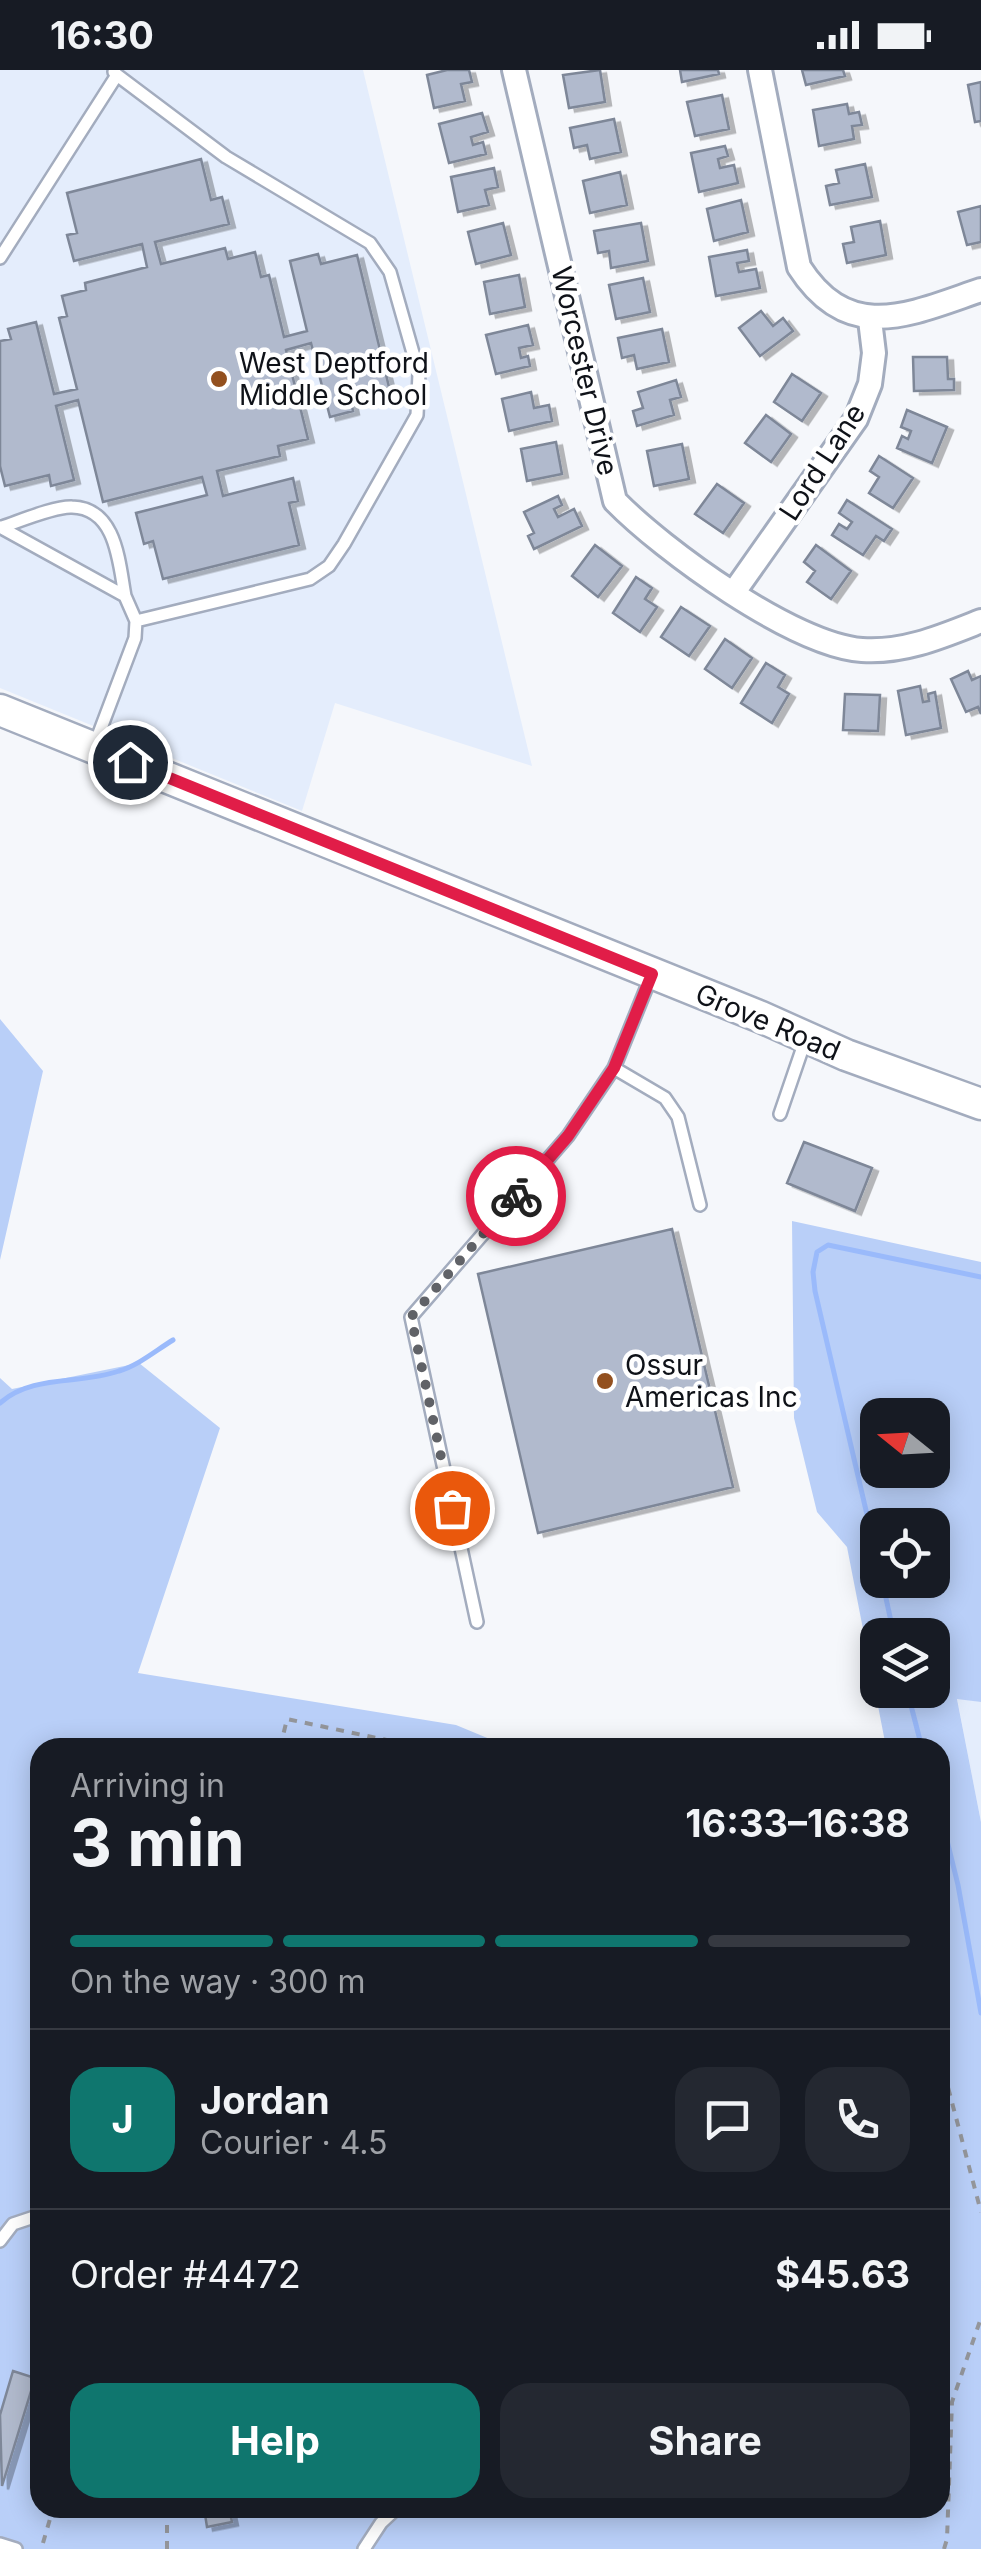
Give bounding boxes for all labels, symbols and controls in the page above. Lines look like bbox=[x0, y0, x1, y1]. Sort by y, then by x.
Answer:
text: 16:30 bbox=[50, 12, 154, 58]
street label: Worcester Drive bbox=[544, 263, 626, 479]
place label: West Deptford Middle School bbox=[239, 346, 429, 412]
marker: West Deptford Middle School bbox=[208, 368, 230, 390]
street label: Lord Lane bbox=[772, 397, 872, 527]
pin bbox=[88, 720, 173, 805]
icon: home bbox=[103, 735, 158, 790]
street label: Grove Road bbox=[690, 976, 846, 1068]
courier bbox=[466, 1146, 566, 1246]
icon: bike bbox=[489, 1169, 544, 1224]
place label: Ossur Americas Inc bbox=[625, 1348, 798, 1414]
marker: Ossur Americas Inc bbox=[594, 1370, 616, 1392]
north arrow bbox=[860, 1398, 950, 1488]
map controls bbox=[860, 1398, 950, 1708]
pin bbox=[410, 1466, 495, 1551]
icon: bag bbox=[425, 1481, 480, 1536]
button: locate bbox=[860, 1508, 950, 1598]
button: layers bbox=[860, 1618, 950, 1708]
text: Arriving in bbox=[70, 1766, 225, 1805]
text: 16:33–16:38 bbox=[685, 1800, 910, 1846]
text: 3 min bbox=[70, 1803, 245, 1882]
text: On the way · 300 m bbox=[70, 1962, 365, 2001]
button: chat bbox=[675, 2067, 780, 2172]
button: phone bbox=[805, 2067, 910, 2172]
text: Jordan bbox=[200, 2077, 330, 2123]
text: J bbox=[111, 2096, 134, 2142]
text: Courier · 4.5 bbox=[200, 2123, 388, 2162]
text: Order #4472 bbox=[70, 2251, 301, 2297]
text: $45.63 bbox=[775, 2251, 910, 2297]
button: Help bbox=[70, 2383, 480, 2498]
button: Share bbox=[500, 2383, 910, 2498]

